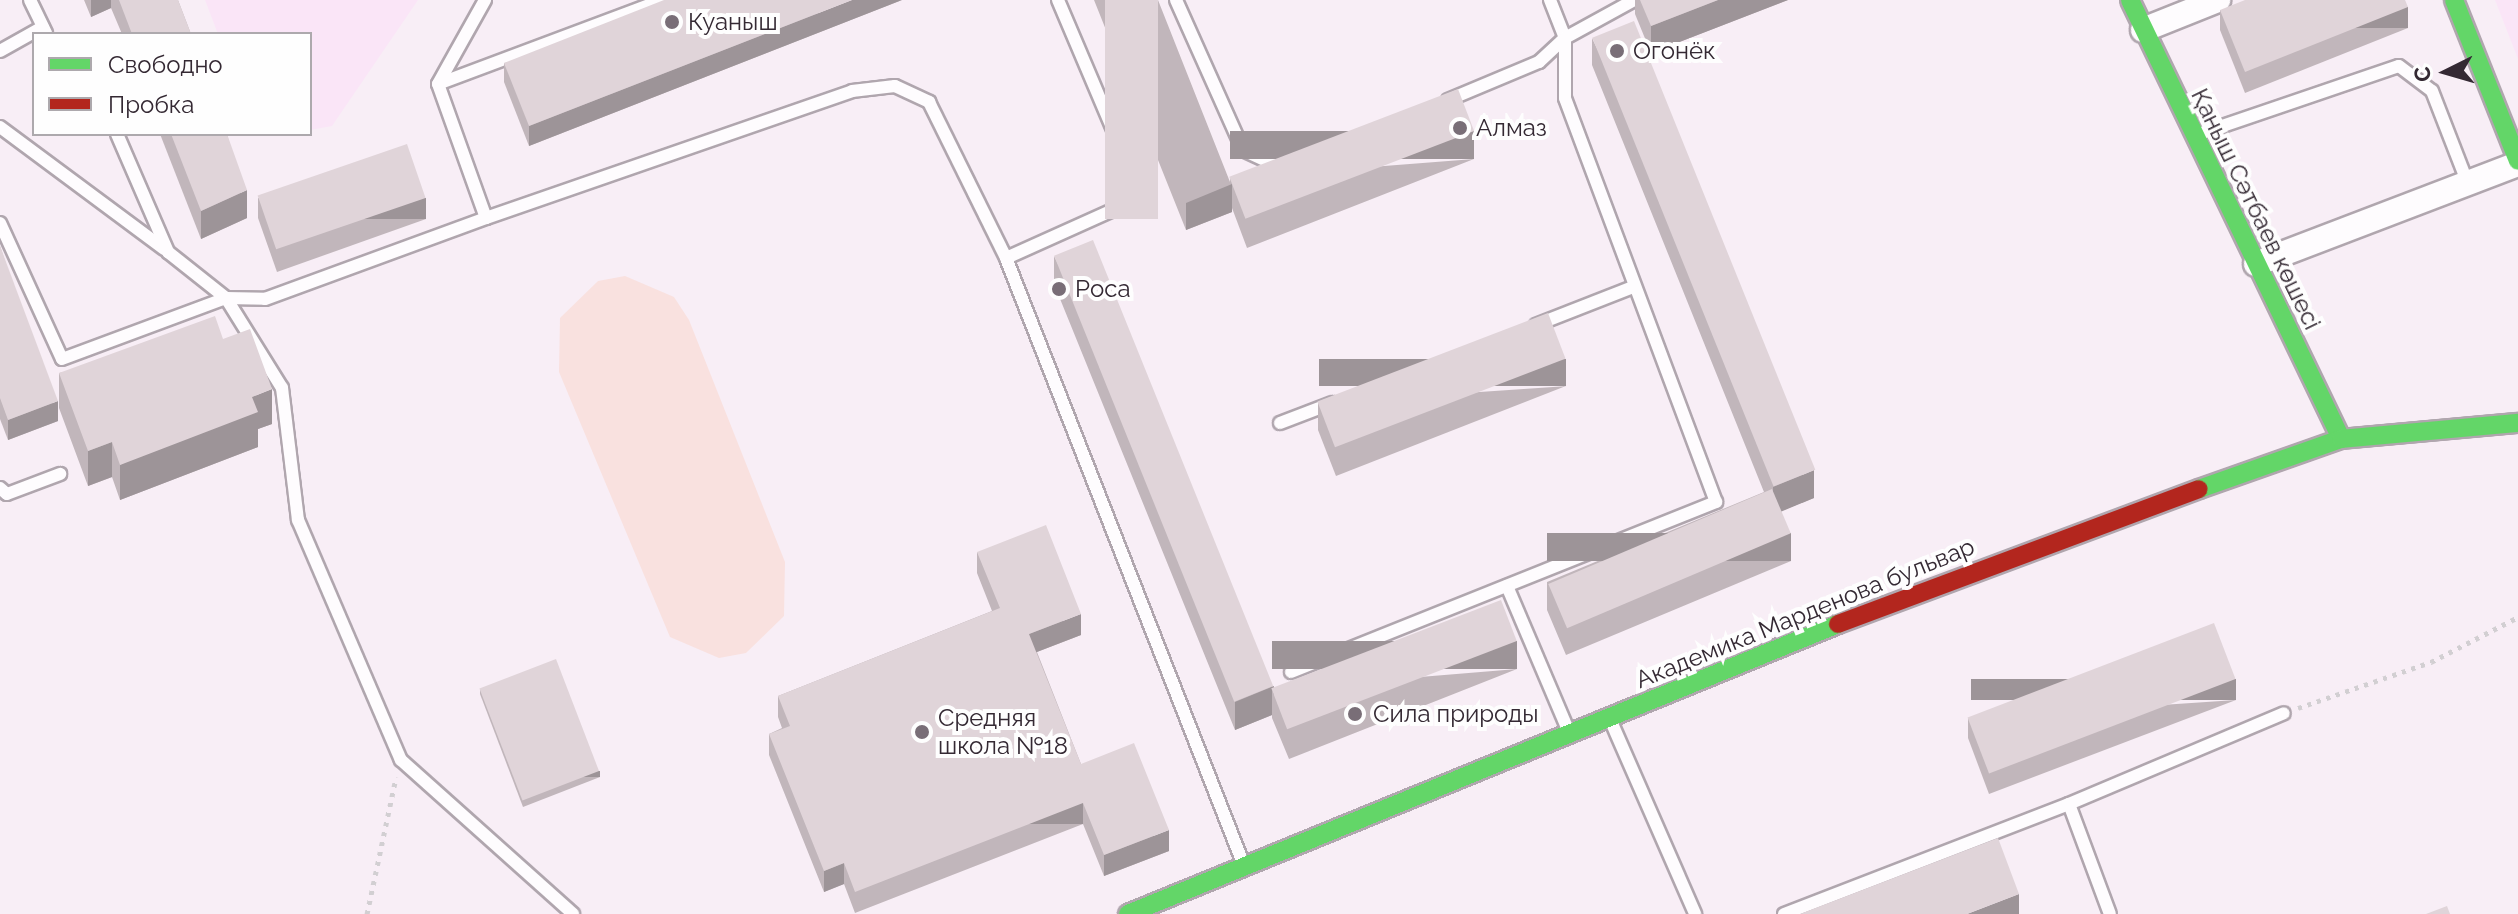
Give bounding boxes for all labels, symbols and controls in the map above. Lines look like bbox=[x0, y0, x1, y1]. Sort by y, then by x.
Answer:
place label: Куаныш bbox=[688, 8, 778, 36]
marker: Куаныш bbox=[663, 13, 681, 31]
legend bbox=[32, 32, 312, 136]
north arrow bbox=[2406, 32, 2486, 112]
place label: Огонёк bbox=[1633, 37, 1715, 65]
marker: Огонёк bbox=[1608, 42, 1626, 60]
text: Свободно bbox=[108, 50, 223, 79]
text: С bbox=[2408, 65, 2436, 83]
street label: Қаныш Сәтбаев көшесі bbox=[2185, 84, 2327, 334]
text: Пробка bbox=[108, 90, 194, 119]
place label: Алмаз bbox=[1476, 114, 1547, 142]
marker: Алмаз bbox=[1451, 119, 1469, 137]
place label: Роса bbox=[1075, 275, 1130, 303]
marker: Роса bbox=[1050, 280, 1068, 298]
street label: Академика Марденова бульвар bbox=[1631, 532, 1979, 694]
place label: Сила природы bbox=[1373, 700, 1539, 728]
marker: Сила природы bbox=[1344, 703, 1366, 725]
place label: Средняя школа №18 bbox=[938, 704, 1068, 760]
marker: Средняя школа №18 bbox=[913, 723, 931, 741]

